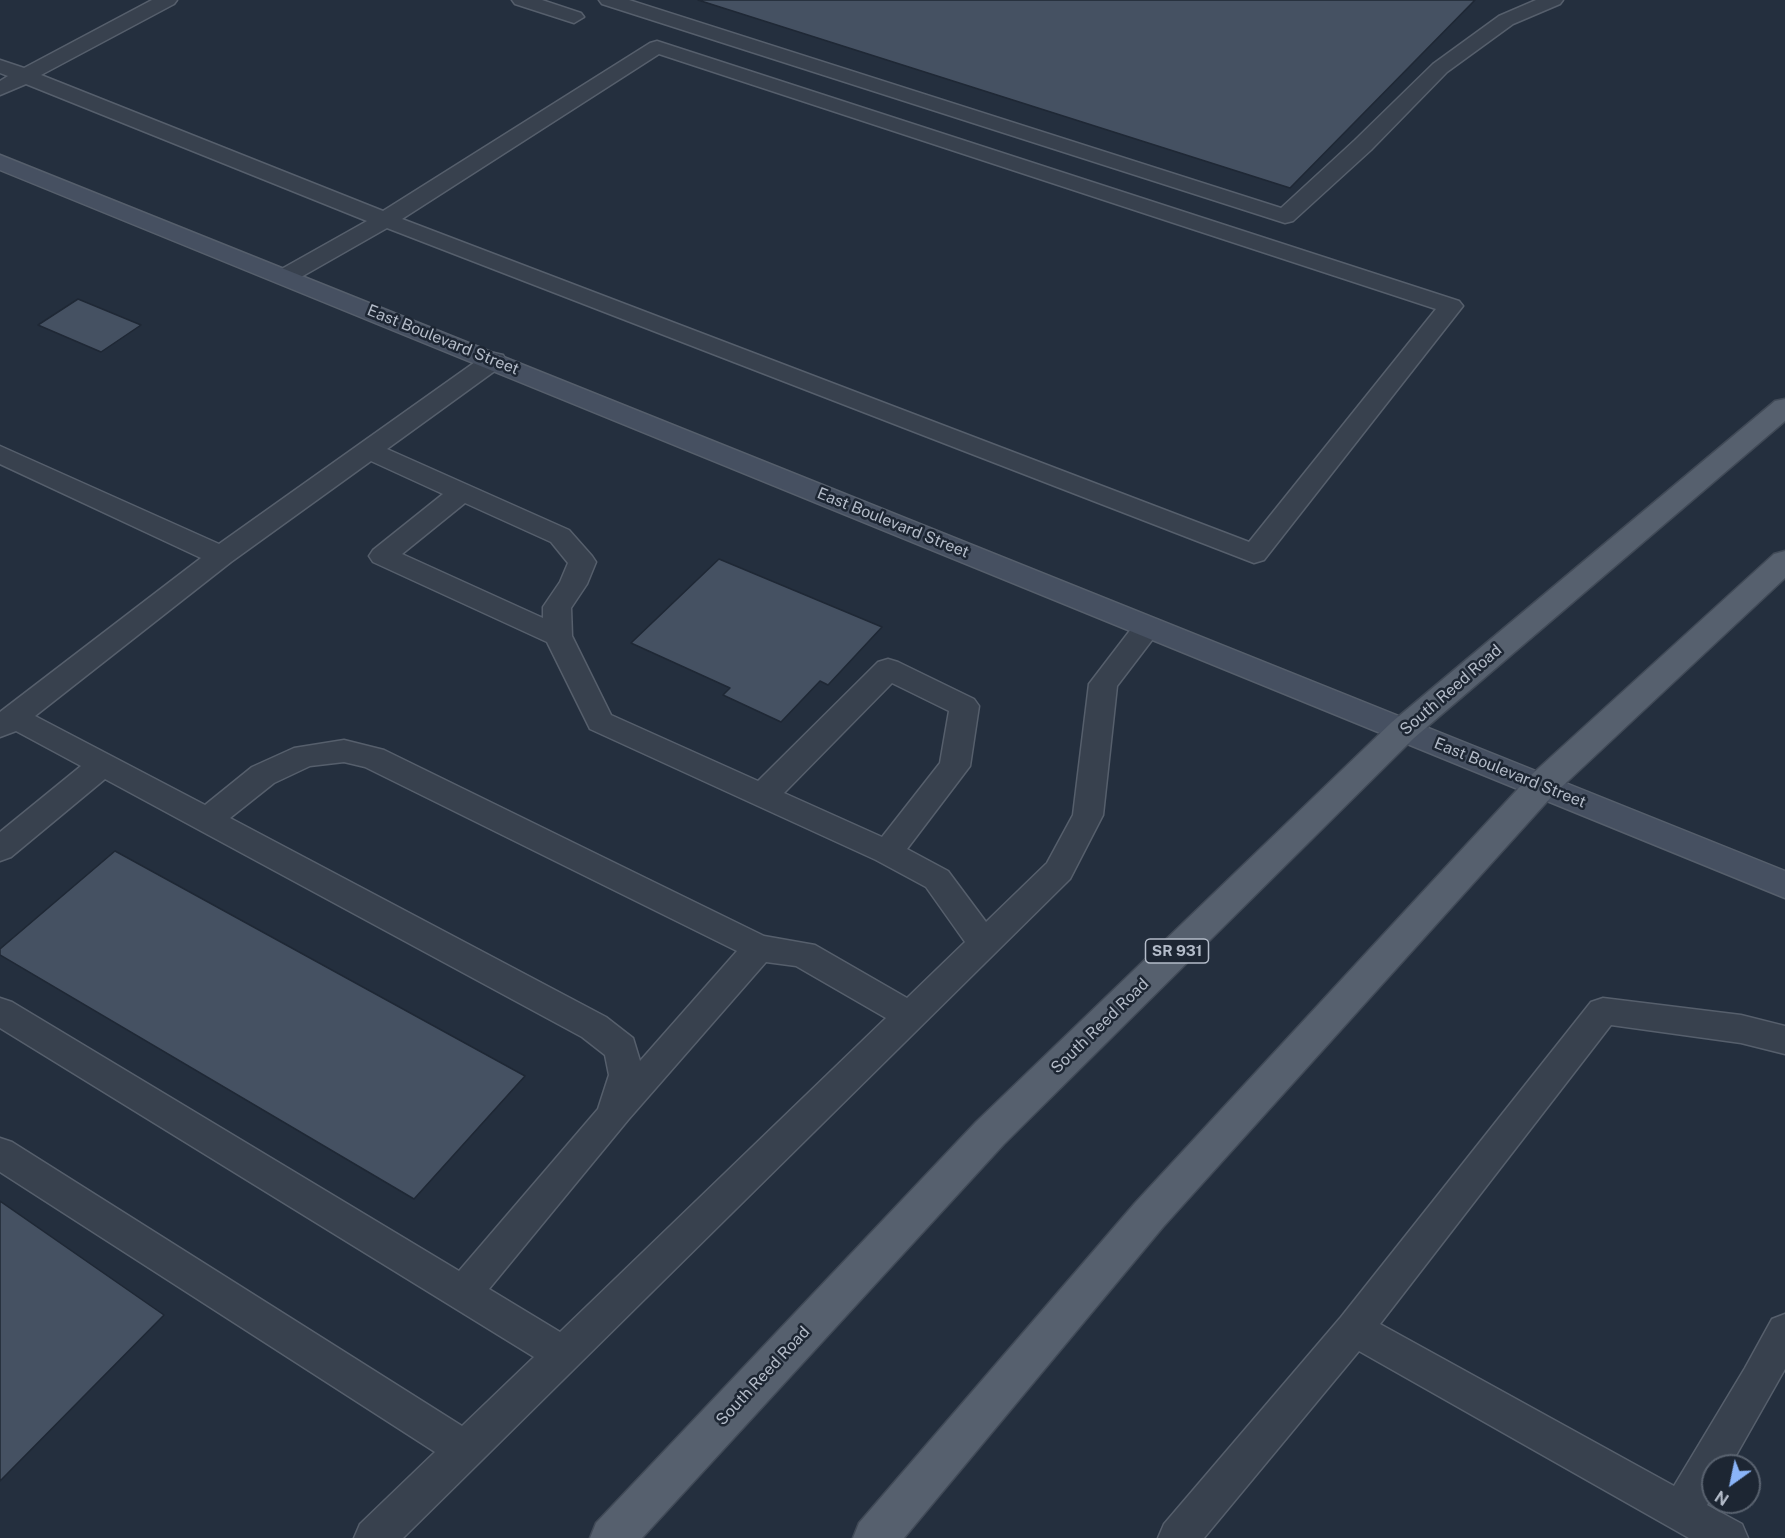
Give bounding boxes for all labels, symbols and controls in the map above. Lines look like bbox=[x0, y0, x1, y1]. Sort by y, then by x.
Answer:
street label: East Boulevard Street bbox=[364, 301, 522, 379]
street label: East Boulevard Street bbox=[814, 484, 972, 562]
street label: South Reed Road bbox=[1396, 641, 1506, 739]
street label: East Boulevard Street bbox=[1431, 734, 1589, 812]
road number: SR 931 bbox=[1146, 939, 1208, 963]
street label: South Reed Road bbox=[1047, 975, 1153, 1077]
street label: South Reed Road bbox=[712, 1323, 814, 1429]
north arrow bbox=[1701, 1454, 1761, 1514]
text: N bbox=[1712, 1486, 1732, 1509]

